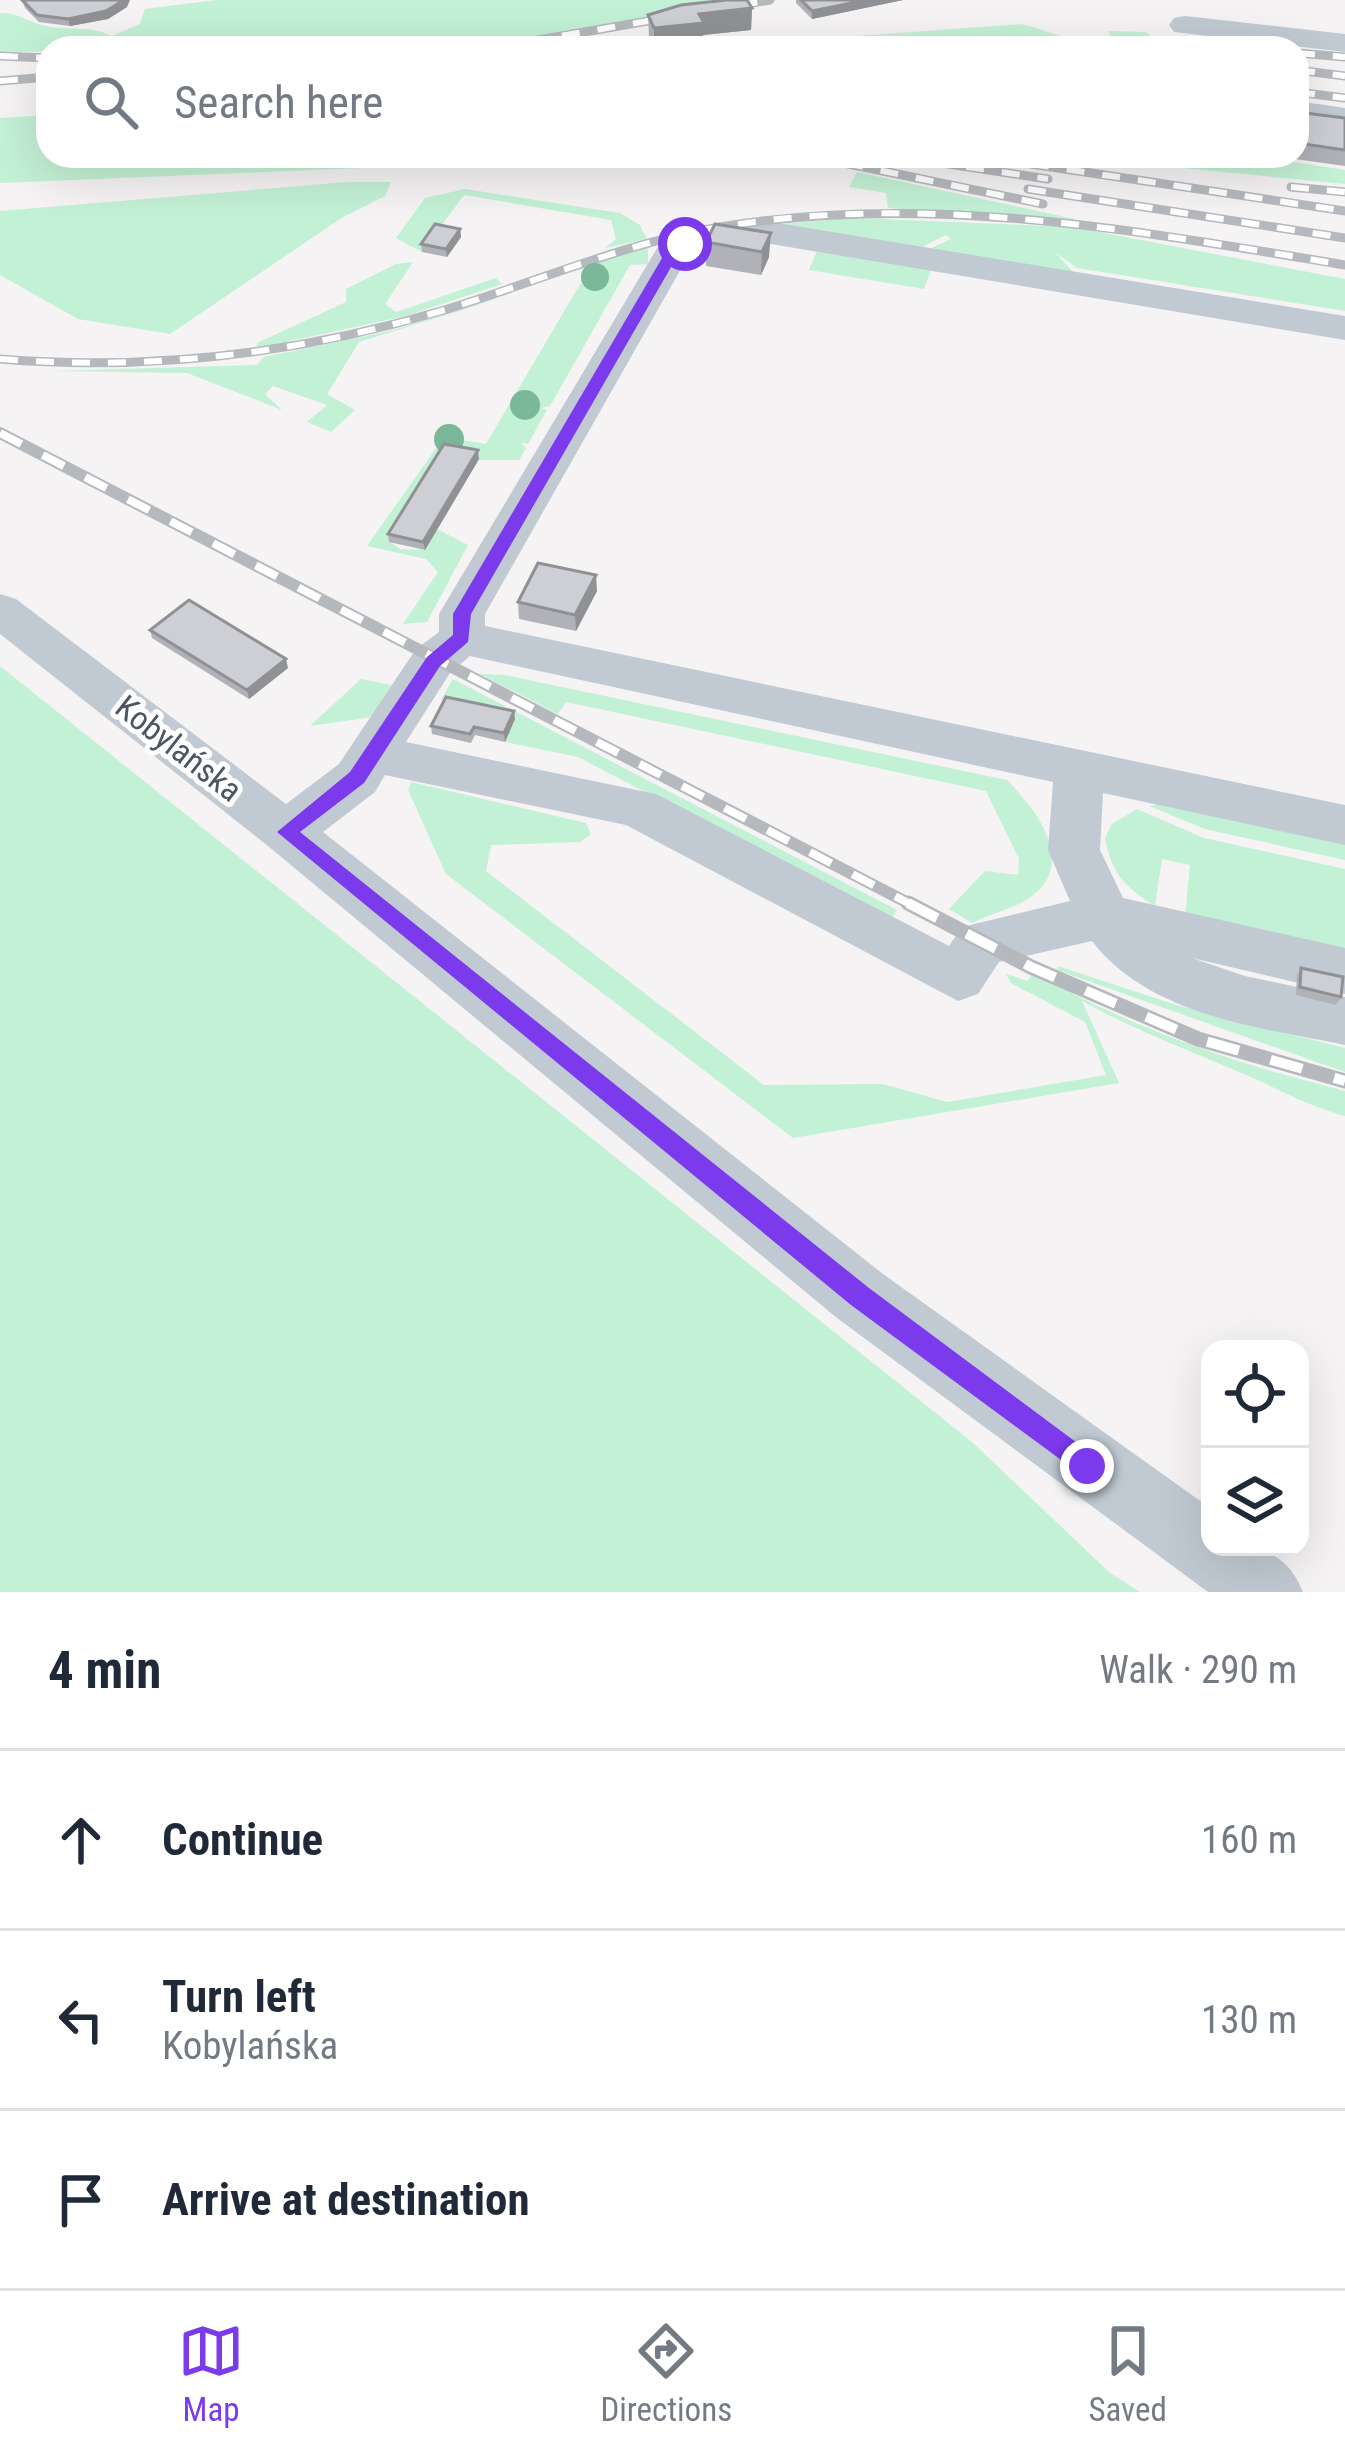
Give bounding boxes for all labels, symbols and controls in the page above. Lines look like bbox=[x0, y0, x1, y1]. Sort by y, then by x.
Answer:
search box bbox=[36, 36, 1309, 168]
icon: search bbox=[78, 69, 144, 135]
text: Search here bbox=[174, 76, 383, 129]
route start bbox=[658, 217, 712, 271]
street label: Kobylańska bbox=[108, 687, 249, 810]
map controls bbox=[1201, 1340, 1309, 1556]
button: locate bbox=[1201, 1340, 1309, 1448]
route end bbox=[1060, 1439, 1114, 1493]
button: layers bbox=[1201, 1448, 1309, 1556]
text: 4 min bbox=[48, 1641, 161, 1700]
text: Walk · 290 m bbox=[1099, 1647, 1297, 1693]
icon: ahead bbox=[48, 1807, 114, 1873]
text: Continue bbox=[162, 1813, 323, 1866]
text: 160 m bbox=[1201, 1817, 1297, 1863]
text: Turn left bbox=[162, 1970, 316, 2023]
icon: left bbox=[48, 1987, 114, 2053]
text: 130 m bbox=[1201, 1997, 1297, 2043]
text: Kobylańska bbox=[162, 2023, 338, 2069]
icon: arrive bbox=[48, 2167, 114, 2233]
text: Arrive at destination bbox=[162, 2173, 530, 2226]
tab: Map bbox=[178, 2318, 244, 2429]
tab: Directions bbox=[600, 2318, 732, 2429]
tab: Saved bbox=[1088, 2318, 1167, 2429]

